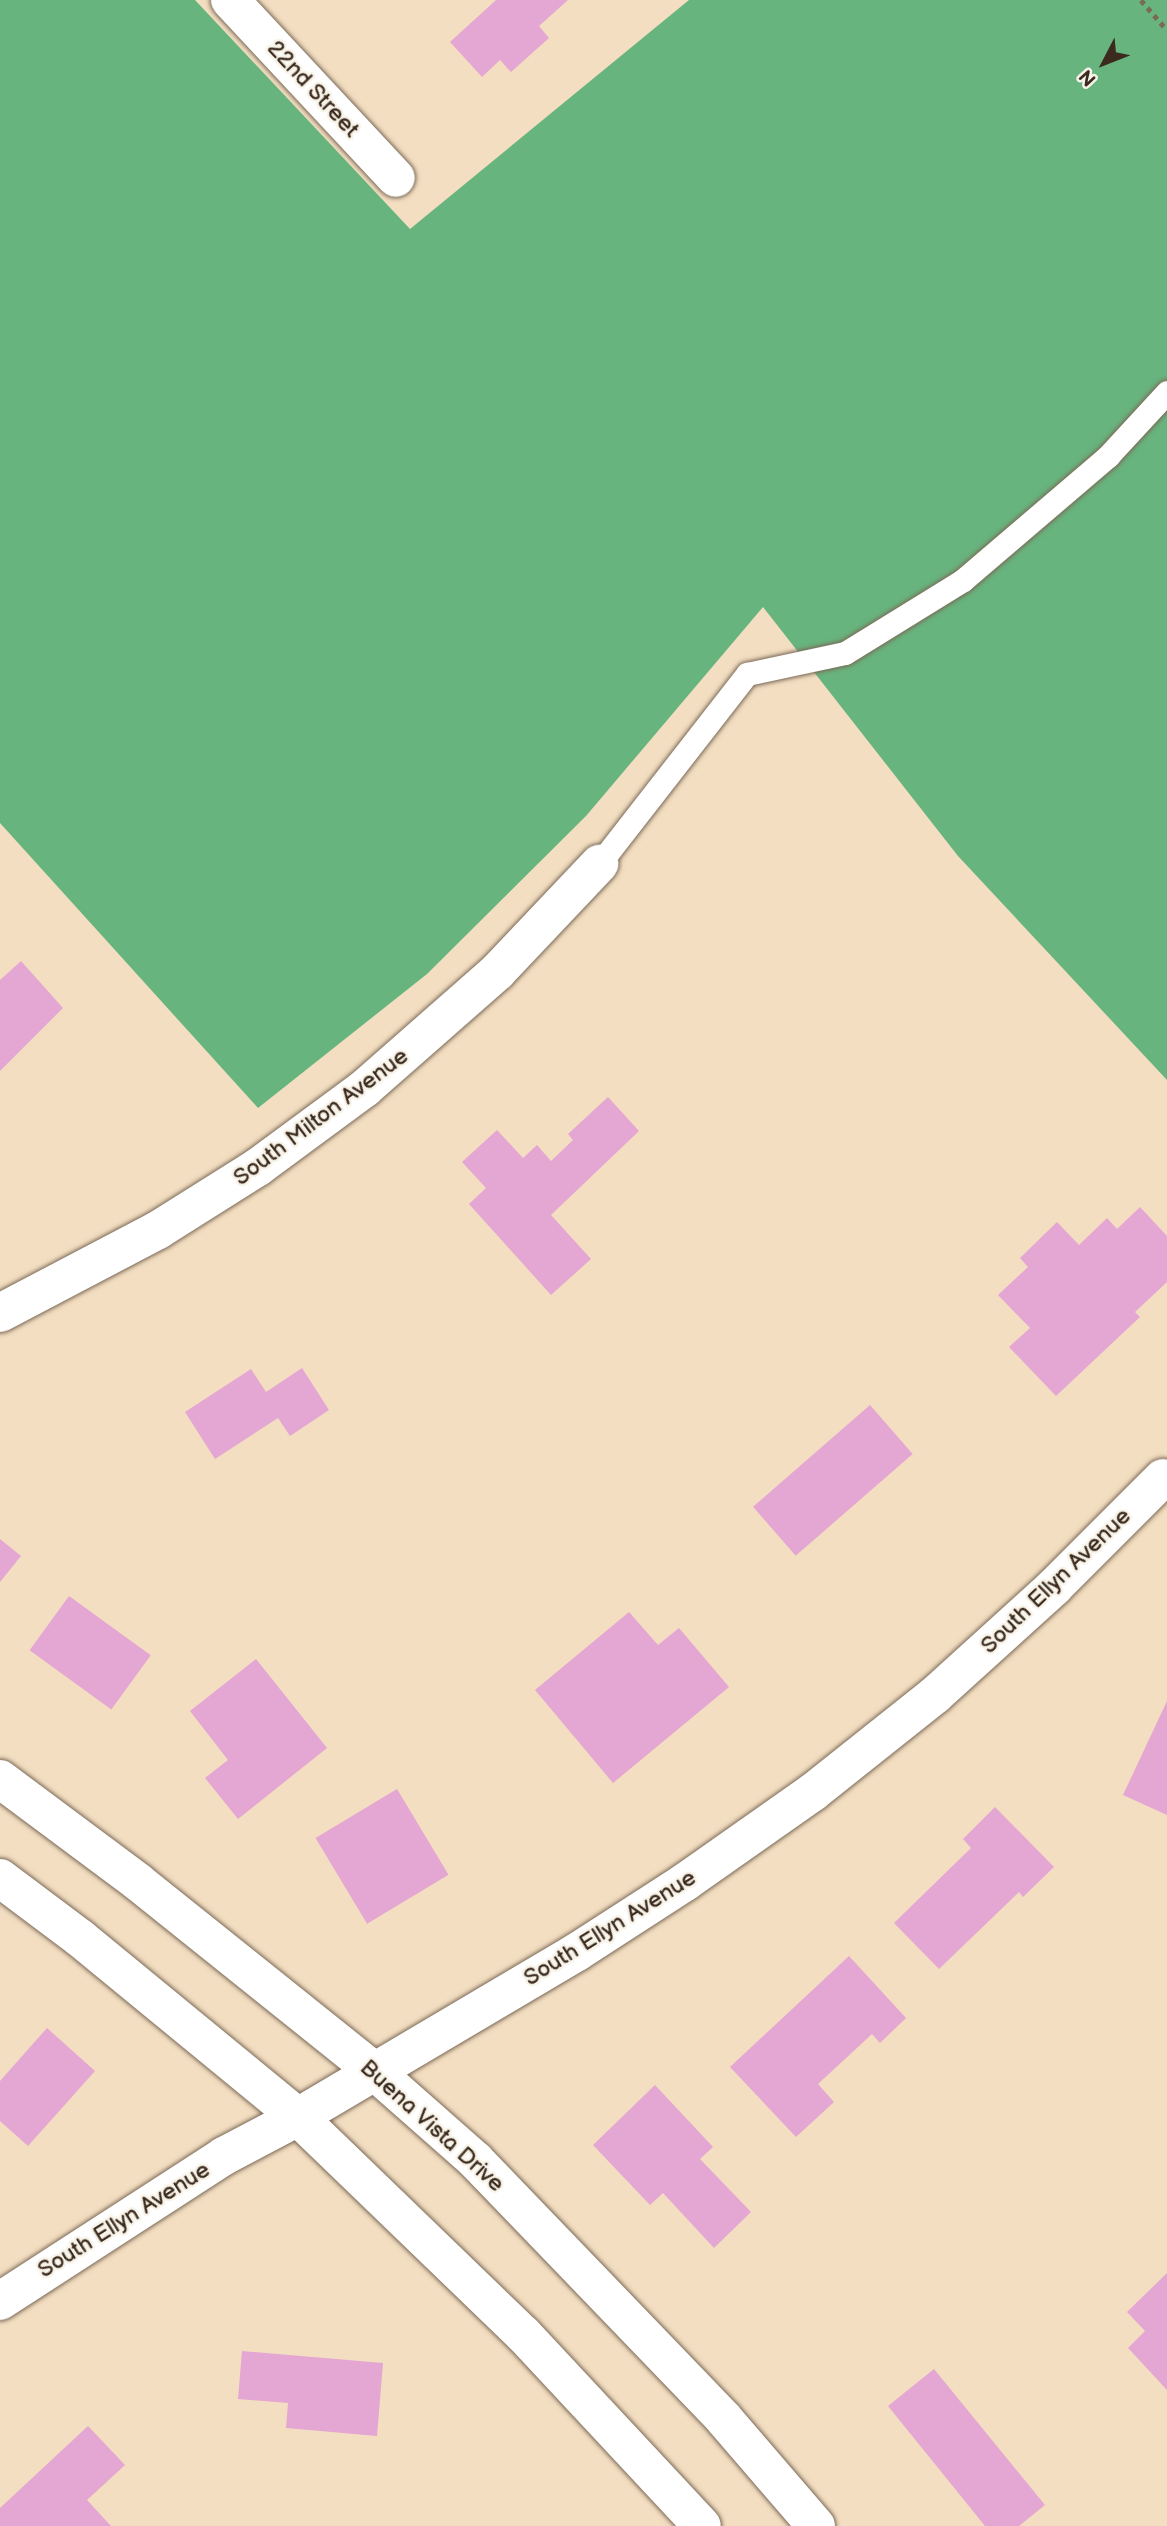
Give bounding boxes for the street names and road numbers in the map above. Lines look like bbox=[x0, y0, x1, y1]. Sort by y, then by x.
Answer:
street label: 22nd Street bbox=[261, 35, 365, 143]
street label: South Milton Avenue bbox=[228, 1042, 414, 1192]
street label: South Ellyn Avenue bbox=[975, 1502, 1137, 1660]
street label: South Ellyn Avenue bbox=[519, 1864, 701, 1992]
street label: Buena Vista Drive bbox=[354, 2054, 510, 2198]
street label: South Ellyn Avenue bbox=[33, 2156, 215, 2284]

